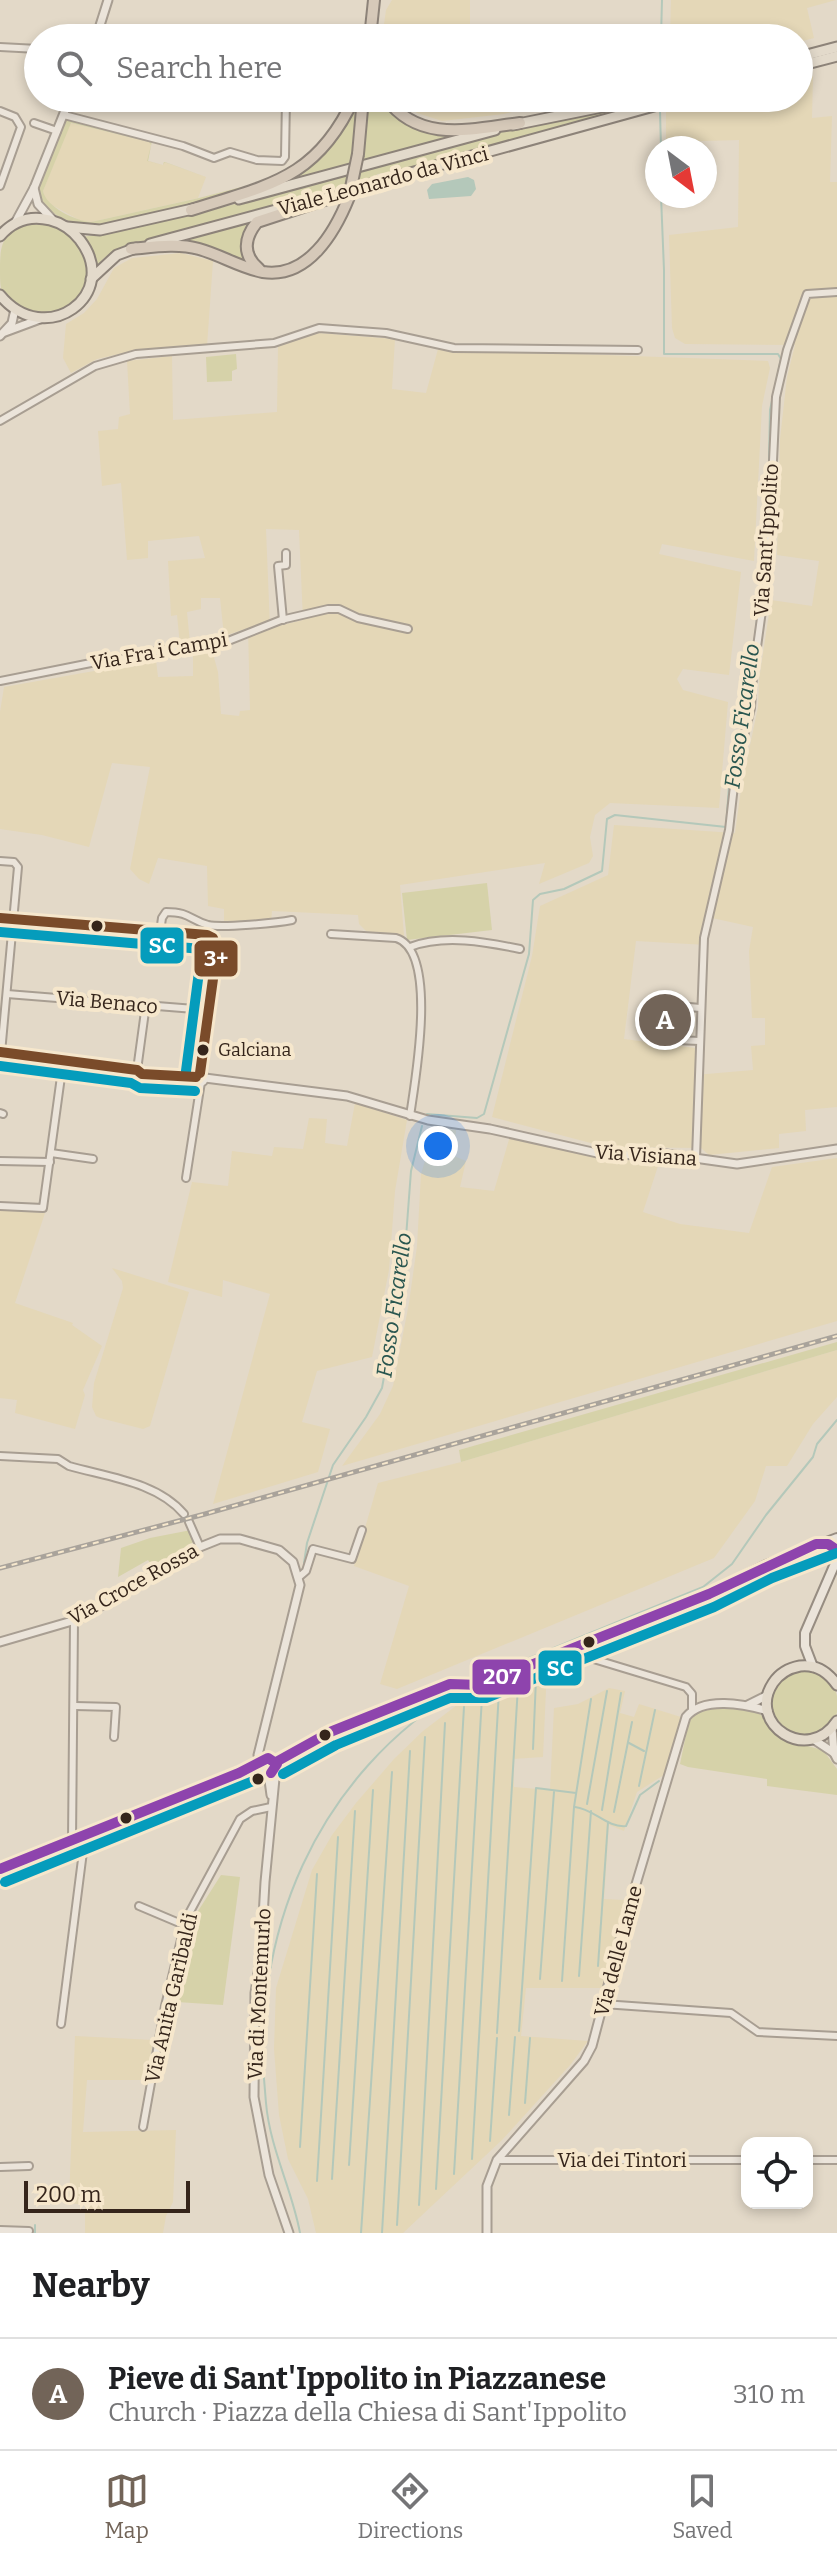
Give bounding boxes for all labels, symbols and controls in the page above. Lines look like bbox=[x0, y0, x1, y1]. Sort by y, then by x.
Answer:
search box bbox=[24, 24, 813, 112]
icon: search bbox=[52, 46, 96, 90]
text: Search here bbox=[116, 50, 283, 86]
north arrow bbox=[645, 136, 717, 208]
street label: Viale Leonardo da Vinci bbox=[275, 141, 491, 221]
street label: Via Sant'Ippolito bbox=[749, 463, 783, 617]
street label: Via Fra i Campi bbox=[89, 627, 229, 675]
water label: Fosso Ficarello bbox=[718, 642, 766, 790]
unlabelled marker bbox=[89, 918, 105, 934]
line badge: SC bbox=[139, 926, 185, 965]
text: SC bbox=[148, 932, 176, 959]
line badge: 3+ bbox=[193, 939, 239, 978]
text: 3+ bbox=[204, 945, 228, 972]
street label: Via Benaco bbox=[55, 986, 159, 1018]
pin: A bbox=[639, 990, 691, 1050]
place label: Galciana bbox=[218, 1039, 291, 1061]
marker: Galciana bbox=[195, 1042, 211, 1058]
your location bbox=[418, 1126, 458, 1166]
street label: Via Visiana bbox=[594, 1139, 698, 1171]
water label: Fosso Ficarello bbox=[370, 1231, 418, 1379]
street label: Via Croce Rossa bbox=[64, 1538, 202, 1630]
unlabelled marker bbox=[581, 1634, 597, 1650]
line badge: SC bbox=[537, 1649, 583, 1687]
text: SC bbox=[546, 1655, 574, 1682]
line badge: 207 bbox=[471, 1658, 532, 1696]
text: 207 bbox=[483, 1663, 521, 1690]
unlabelled marker bbox=[317, 1727, 333, 1743]
unlabelled marker bbox=[250, 1771, 266, 1787]
unlabelled marker bbox=[118, 1810, 134, 1826]
street label: Via delle Lame bbox=[589, 1883, 647, 2019]
street label: Via di Montemurlo bbox=[243, 1907, 275, 2081]
street label: Via Anita Garibaldi bbox=[140, 1910, 202, 2085]
map controls bbox=[741, 2137, 813, 2209]
button: locate bbox=[741, 2137, 813, 2209]
street label: Via dei Tintori bbox=[557, 2148, 687, 2172]
scale bar bbox=[24, 2177, 190, 2213]
text: 200 m bbox=[36, 2181, 102, 2208]
text: Nearby bbox=[32, 2265, 150, 2306]
text: Pieve di Sant'Ippolito in Piazzanese bbox=[108, 2361, 606, 2397]
text: A bbox=[49, 2379, 67, 2410]
text: 310 m bbox=[733, 2379, 805, 2410]
text: Church · Piazza della Chiesa di Sant'Ippolito bbox=[108, 2397, 627, 2428]
tab: Map bbox=[104, 2469, 149, 2544]
tab: Directions bbox=[358, 2469, 463, 2544]
tab: Saved bbox=[672, 2469, 733, 2544]

